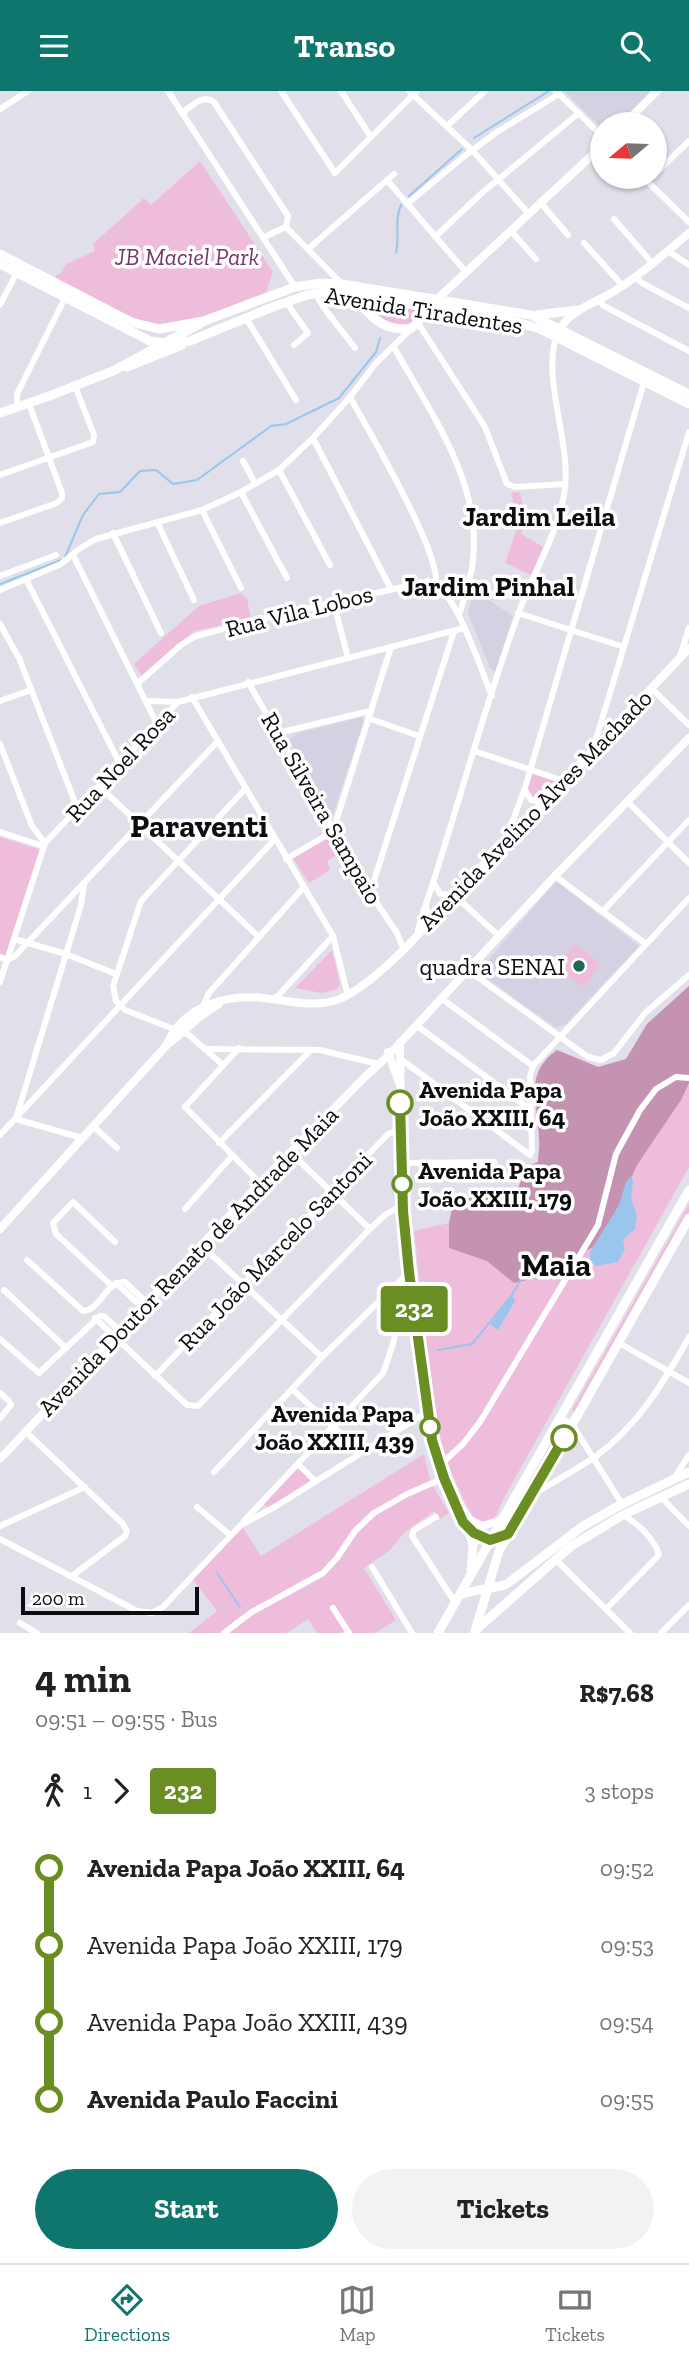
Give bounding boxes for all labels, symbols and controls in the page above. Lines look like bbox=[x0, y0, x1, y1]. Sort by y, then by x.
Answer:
icon: menu bbox=[35, 27, 73, 65]
text: Transo bbox=[294, 27, 395, 65]
icon: search bbox=[616, 27, 654, 65]
north arrow bbox=[590, 112, 667, 189]
map controls bbox=[590, 112, 667, 189]
park label: JB Maciel Park bbox=[114, 242, 260, 271]
street label: Avenida Tiradentes bbox=[323, 280, 525, 340]
district label: Jardim Leila bbox=[462, 500, 616, 533]
district label: Jardim Pinhal bbox=[401, 570, 575, 603]
street label: Rua Vila Lobos bbox=[222, 579, 376, 643]
street label: Avenida Avelino Alves Machado bbox=[412, 683, 658, 937]
street label: Rua Noel Rosa bbox=[59, 700, 181, 828]
street label: Rua Silveira Sampaio bbox=[255, 707, 389, 909]
district label: Paraventi bbox=[130, 807, 268, 845]
place label: quadra SENAI bbox=[419, 952, 565, 981]
marker: quadra SENAI bbox=[571, 958, 587, 974]
place label: Avenida Papa João XXIII, 64 bbox=[419, 1075, 566, 1132]
marker: Avenida Papa João XXIII, 64 bbox=[387, 1090, 413, 1116]
street label: Avenida Doutor Renato de Andrade Maia bbox=[32, 1100, 344, 1422]
street label: Rua João Marcelo Santoni bbox=[172, 1145, 378, 1357]
place label: Avenida Papa João XXIII, 179 bbox=[418, 1156, 572, 1213]
marker: Avenida Papa João XXIII, 179 bbox=[392, 1174, 412, 1194]
district label: Maia bbox=[521, 1246, 591, 1284]
line badge: 232 bbox=[374, 1286, 454, 1332]
text: 232 bbox=[395, 1294, 433, 1323]
place label: Avenida Papa João XXIII, 439 bbox=[255, 1399, 414, 1456]
marker: Avenida Papa João XXIII, 439 bbox=[420, 1417, 440, 1437]
unlabelled marker bbox=[551, 1425, 577, 1451]
scale bar bbox=[21, 1584, 200, 1616]
text: 200 m bbox=[32, 1587, 84, 1610]
text: 4 min bbox=[35, 1656, 131, 1702]
text: R$7.68 bbox=[579, 1677, 654, 1709]
text: 09:51 – 09:55 · Bus bbox=[35, 1705, 218, 1733]
icon: walk bbox=[35, 1772, 73, 1810]
icon: forward bbox=[102, 1772, 140, 1810]
text: 232 bbox=[164, 1776, 202, 1805]
text: 1 bbox=[83, 1777, 92, 1805]
text: 3 stops bbox=[584, 1777, 654, 1805]
text: Avenida Papa João XXIII, 64 bbox=[87, 1852, 405, 1884]
text: 09:52 bbox=[600, 1854, 654, 1882]
text: Avenida Papa João XXIII, 179 bbox=[87, 1929, 403, 1961]
text: 09:53 bbox=[600, 1931, 654, 1959]
text: Avenida Papa João XXIII, 439 bbox=[87, 2006, 408, 2038]
text: 09:54 bbox=[599, 2008, 654, 2036]
text: Avenida Paulo Faccini bbox=[87, 2083, 338, 2115]
text: 09:55 bbox=[600, 2085, 654, 2113]
button: Start bbox=[35, 2169, 338, 2249]
button: Tickets bbox=[352, 2169, 654, 2249]
tab: Directions bbox=[84, 2281, 170, 2346]
tab: Map bbox=[338, 2281, 376, 2346]
tab: Tickets bbox=[545, 2281, 605, 2346]

